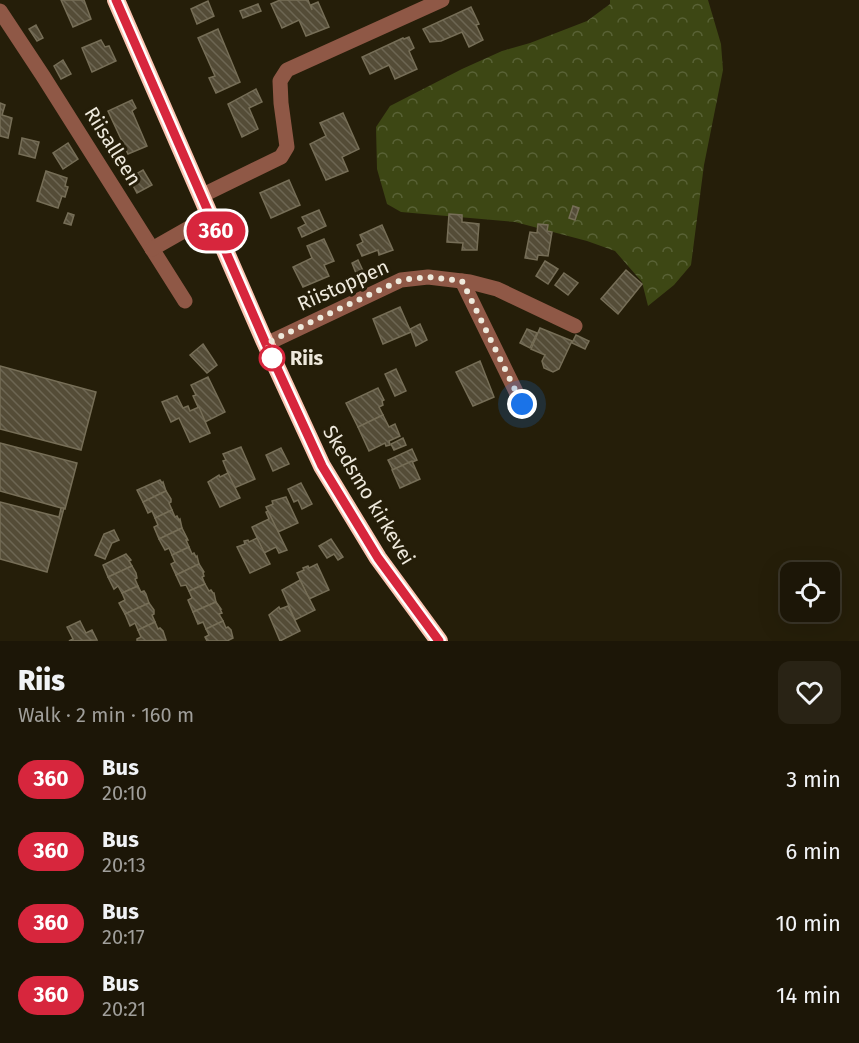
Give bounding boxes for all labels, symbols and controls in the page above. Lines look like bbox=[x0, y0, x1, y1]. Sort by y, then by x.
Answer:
street label: Riisalleen bbox=[79, 102, 147, 190]
line badge: 360 bbox=[182, 212, 250, 250]
text: 360 bbox=[198, 218, 234, 244]
street label: Riistoppen bbox=[293, 254, 393, 316]
marker: Riis bbox=[259, 345, 285, 371]
place label: Riis bbox=[290, 346, 324, 370]
your location bbox=[507, 389, 537, 419]
street label: Skedsmo kirkevei bbox=[318, 421, 420, 569]
map controls bbox=[780, 562, 840, 622]
button: locate bbox=[780, 562, 840, 622]
button: heart bbox=[778, 661, 841, 724]
text: Riis bbox=[18, 664, 65, 697]
text: Walk · 2 min · 160 m bbox=[18, 703, 194, 727]
text: Bus bbox=[102, 754, 139, 781]
text: 360 bbox=[33, 766, 69, 792]
text: 3 min bbox=[786, 766, 841, 793]
text: 20:10 bbox=[102, 781, 147, 805]
text: Bus bbox=[102, 826, 139, 853]
text: 360 bbox=[33, 838, 69, 864]
text: 6 min bbox=[785, 838, 841, 865]
text: 20:13 bbox=[102, 853, 146, 877]
text: Bus bbox=[102, 898, 139, 925]
text: 360 bbox=[33, 910, 69, 936]
text: 10 min bbox=[775, 910, 841, 937]
text: 20:17 bbox=[102, 925, 145, 949]
text: Bus bbox=[102, 970, 139, 997]
text: 360 bbox=[33, 982, 69, 1008]
text: 14 min bbox=[776, 982, 841, 1009]
text: 20:21 bbox=[102, 997, 146, 1021]

